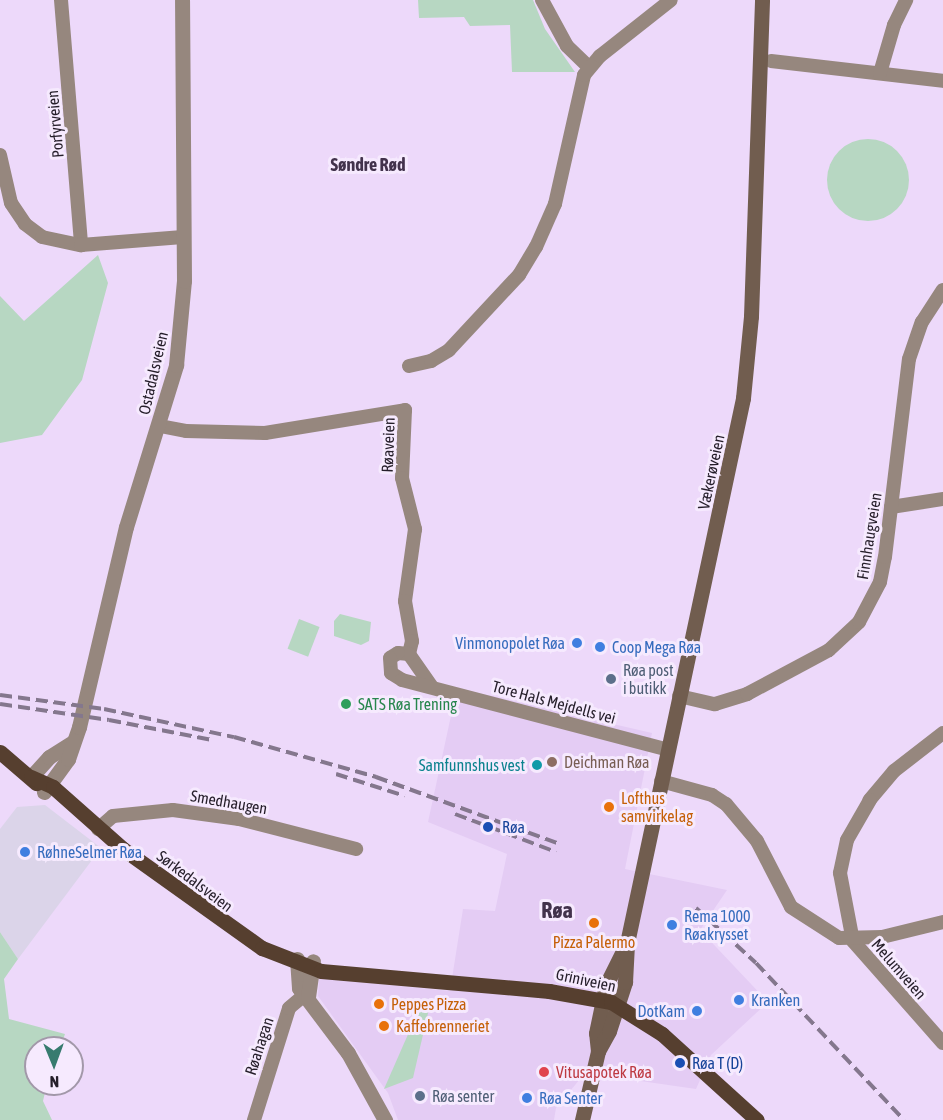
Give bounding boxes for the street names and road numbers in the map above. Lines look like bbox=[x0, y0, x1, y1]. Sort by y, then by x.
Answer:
street label: Porfyrveien bbox=[42, 89, 68, 159]
street label: Ostadalsveien bbox=[134, 330, 172, 416]
street label: Røaveien bbox=[377, 417, 399, 473]
street label: Vækerøveien bbox=[694, 433, 728, 511]
street label: Finnhaugveien bbox=[853, 491, 885, 581]
street label: Tore Hals Mejdells vei bbox=[490, 676, 618, 728]
street label: Smedhaugen bbox=[189, 786, 269, 818]
street label: Sørkedalsveien bbox=[153, 846, 237, 916]
street label: Melumveien bbox=[868, 935, 930, 1003]
street label: Griniveien bbox=[554, 964, 618, 996]
street label: Røahagan bbox=[241, 1015, 277, 1077]

